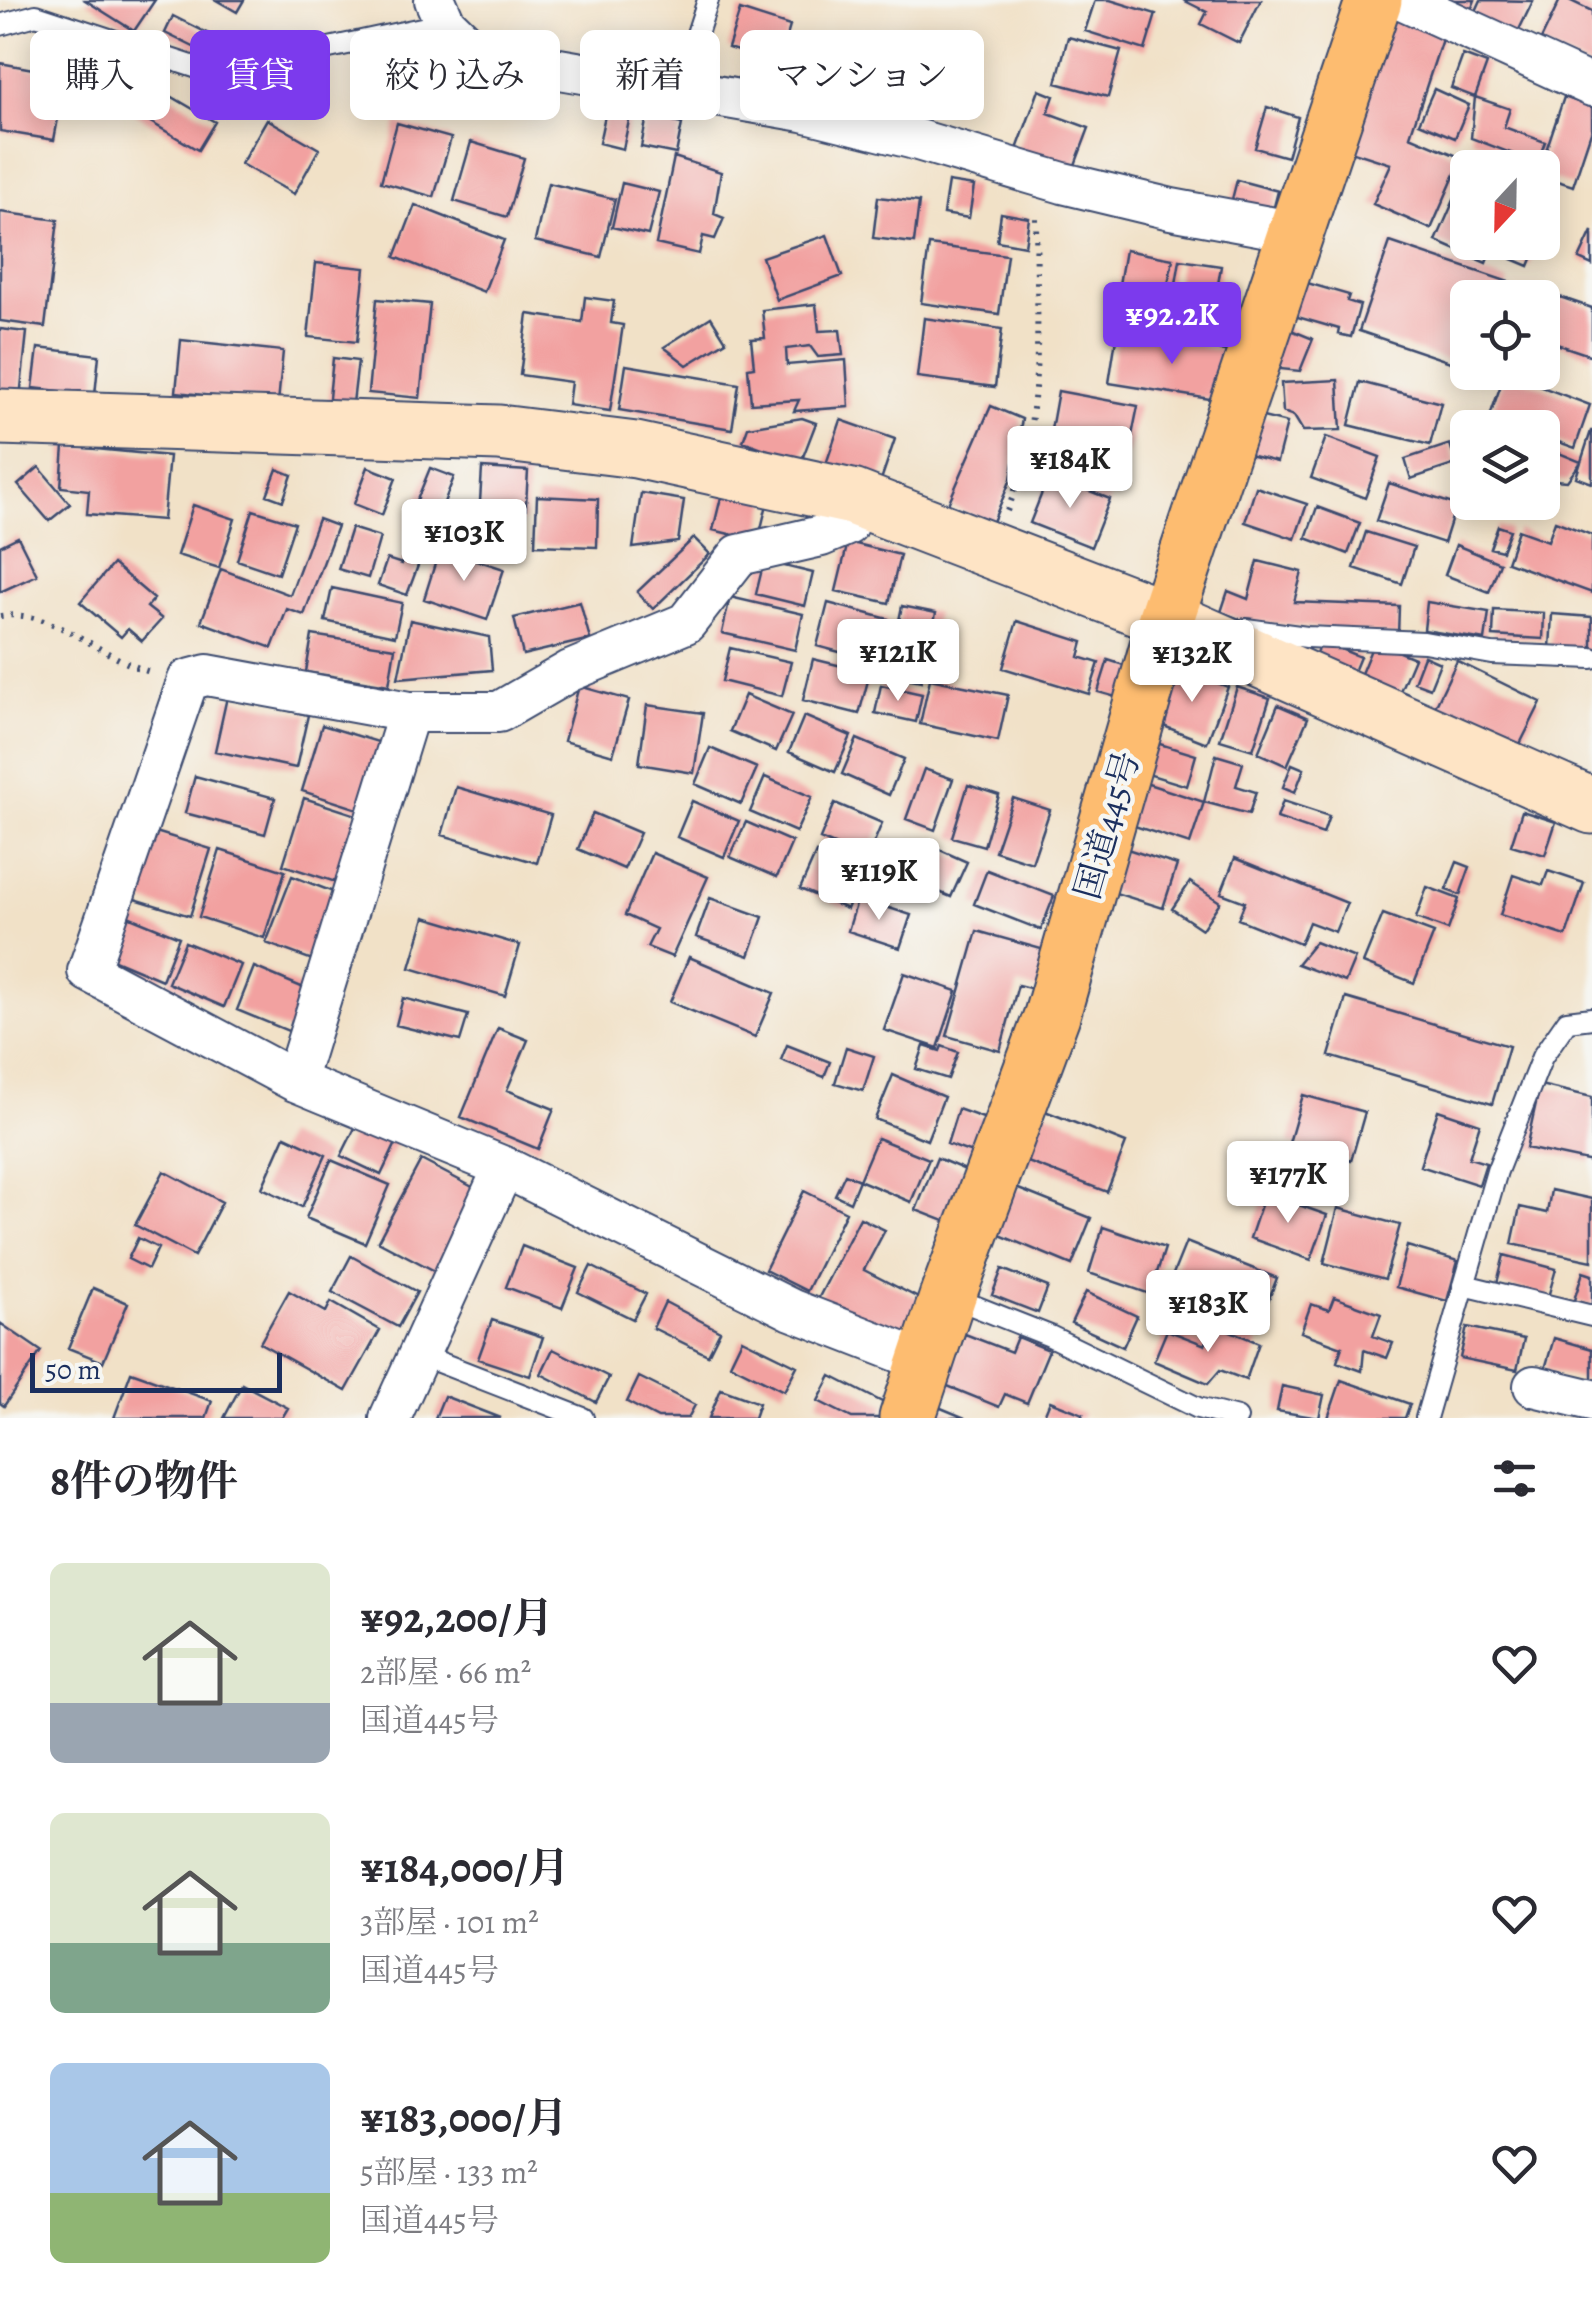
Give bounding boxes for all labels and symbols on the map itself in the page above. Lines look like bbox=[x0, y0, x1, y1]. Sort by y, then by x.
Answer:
north arrow bbox=[1450, 150, 1560, 260]
pin: ¥92.2K bbox=[1091, 282, 1253, 367]
pin: ¥184K bbox=[1000, 426, 1140, 511]
pin: ¥103K bbox=[394, 499, 534, 584]
pin: ¥121K bbox=[828, 619, 968, 704]
pin: ¥132K bbox=[1122, 620, 1262, 705]
street label: 国道445号 bbox=[1063, 745, 1151, 905]
pin: ¥119K bbox=[809, 838, 949, 923]
pin: ¥177K bbox=[1218, 1141, 1358, 1226]
pin: ¥183K bbox=[1138, 1270, 1278, 1355]
scale bar bbox=[30, 1348, 282, 1392]

